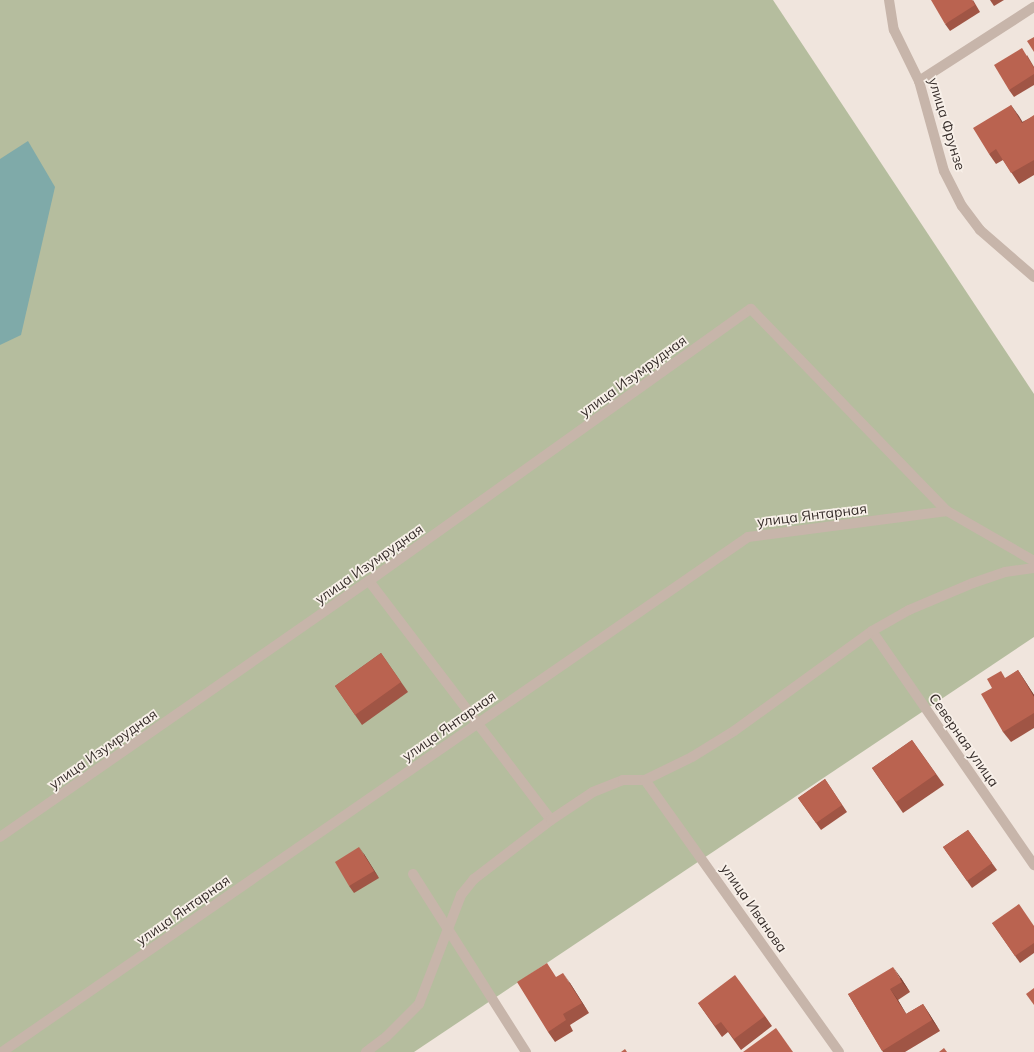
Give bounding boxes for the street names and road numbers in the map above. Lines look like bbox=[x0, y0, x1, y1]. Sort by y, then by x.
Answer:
street label: улица Фрунзе bbox=[925, 76, 969, 172]
street label: улица Изумрудная bbox=[576, 332, 690, 420]
street label: улица Янтарная bbox=[756, 500, 868, 530]
street label: улица Изумрудная bbox=[312, 520, 426, 608]
street label: улица Янтарная bbox=[399, 687, 499, 765]
street label: Северная улица bbox=[925, 690, 1003, 790]
street label: улица Изумрудная bbox=[46, 705, 160, 793]
street label: улица Иванова bbox=[717, 861, 791, 955]
street label: улица Янтарная bbox=[133, 871, 233, 949]

